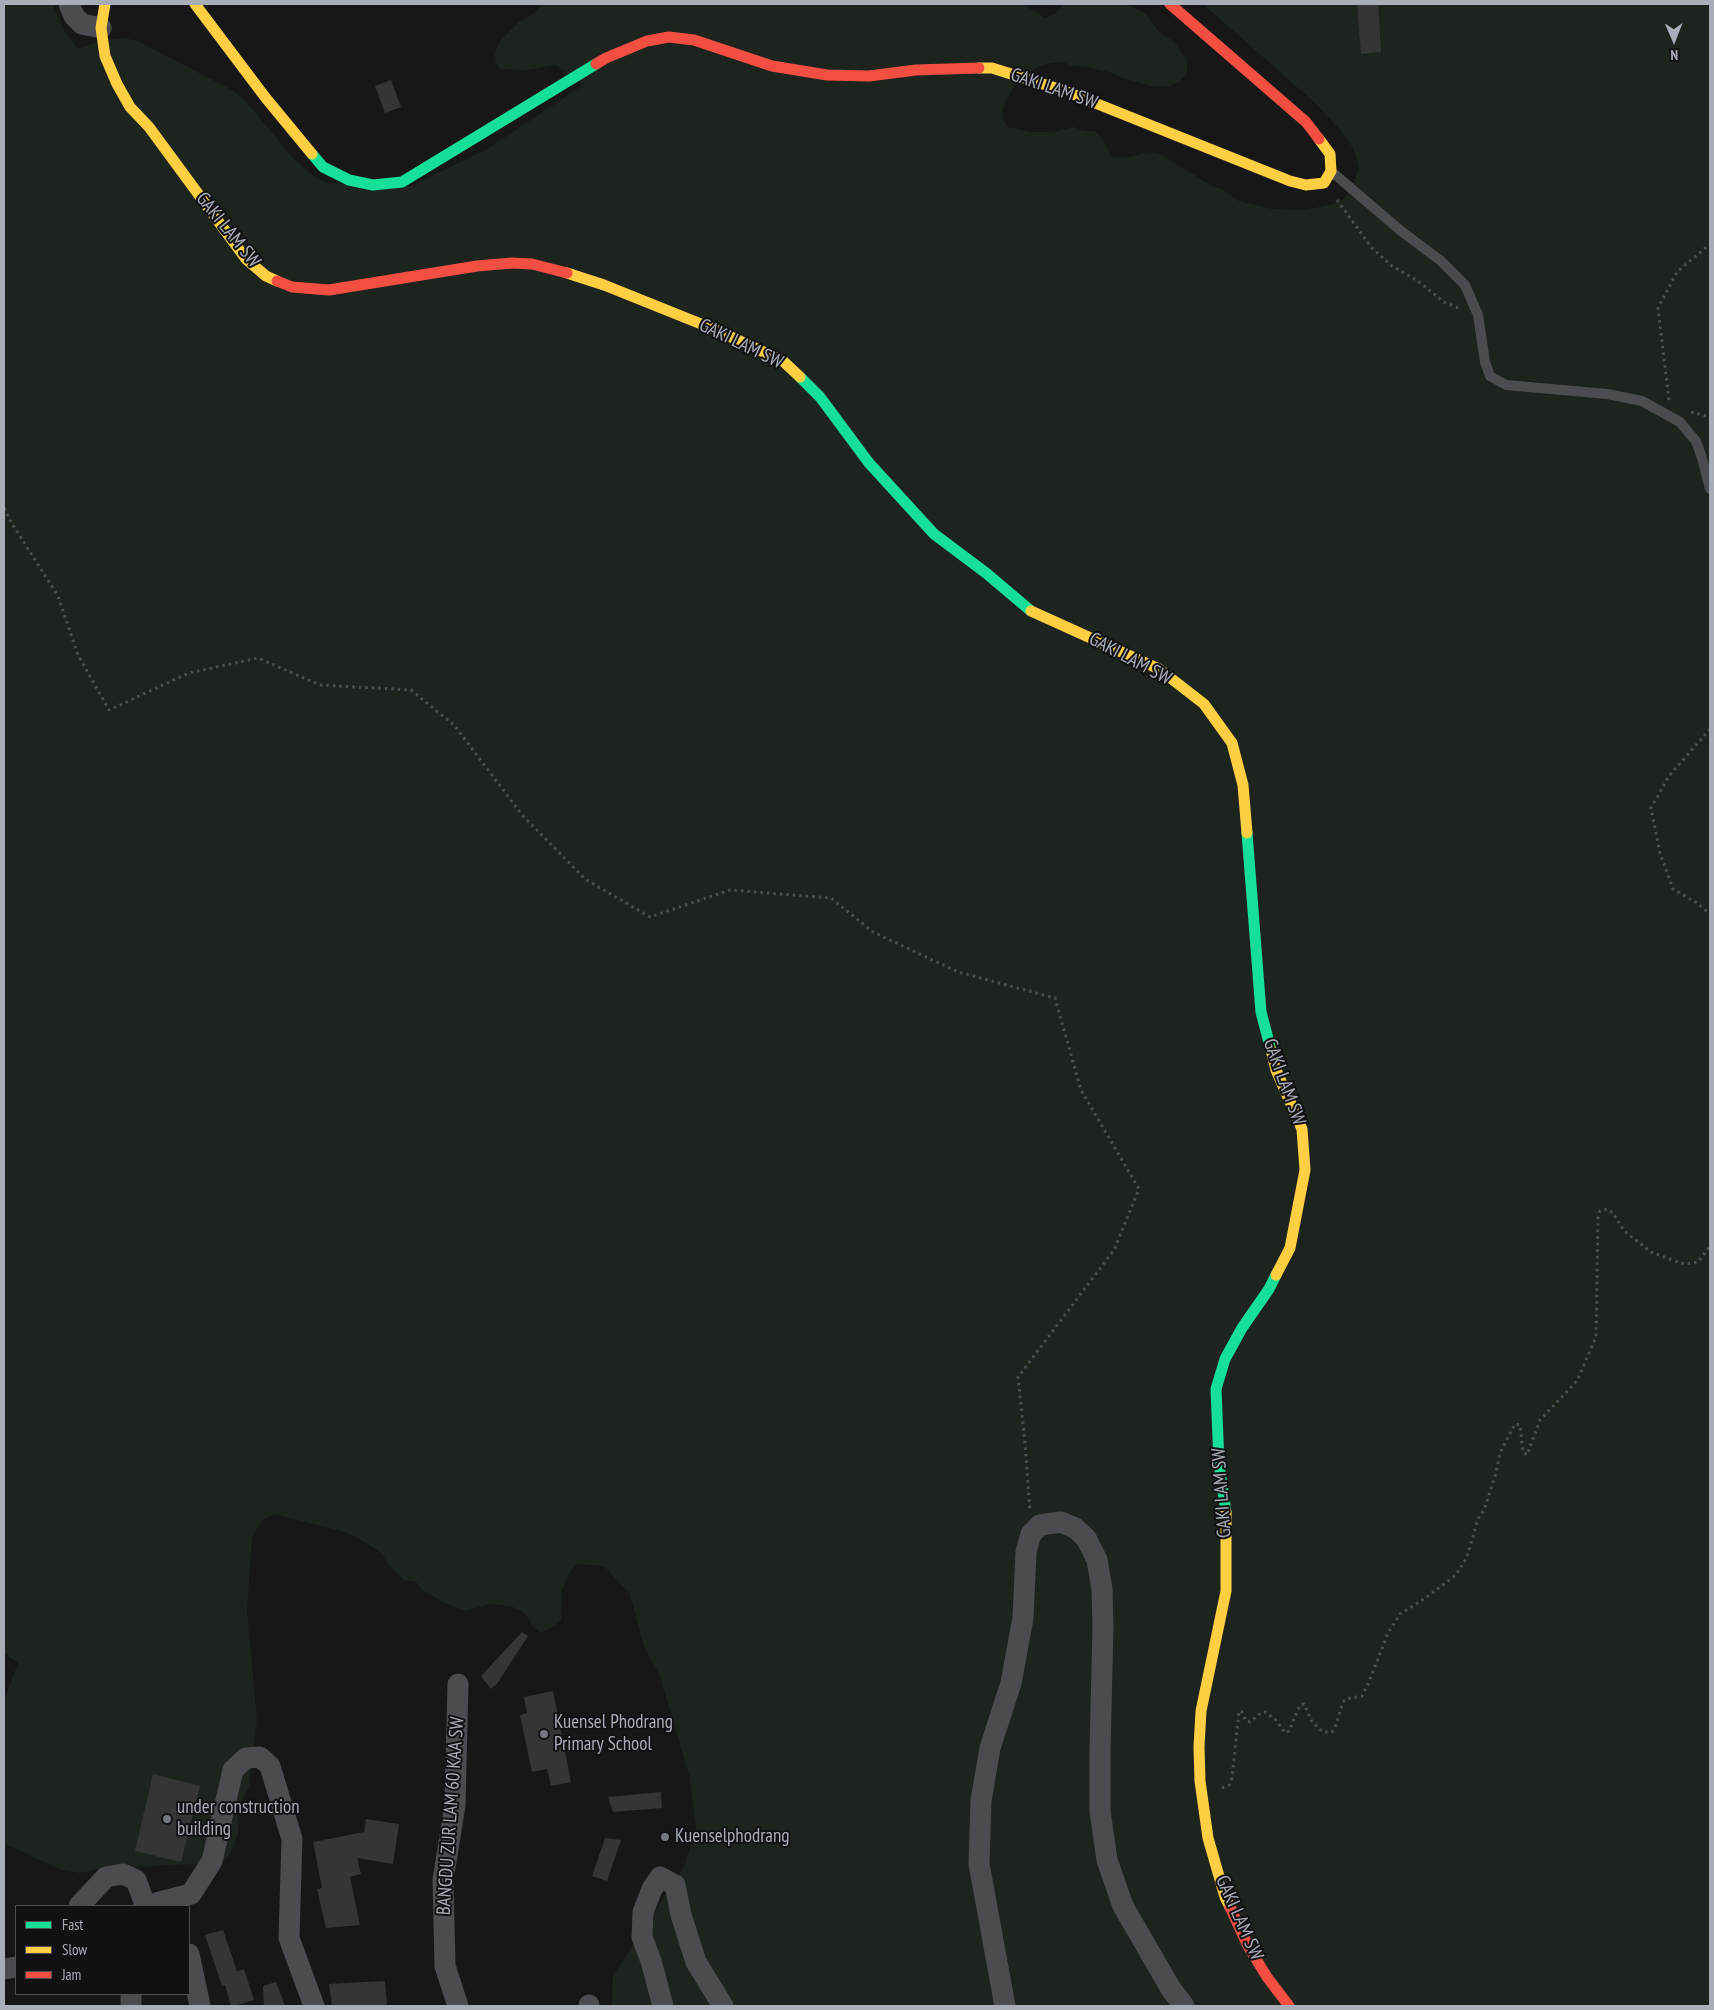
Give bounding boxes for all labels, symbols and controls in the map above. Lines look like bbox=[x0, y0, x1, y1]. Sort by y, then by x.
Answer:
north arrow bbox=[1649, 15, 1699, 65]
text: N bbox=[1670, 46, 1678, 64]
street label: GAKI LAM SW bbox=[1008, 64, 1100, 114]
street label: GAKI LAM SW bbox=[191, 188, 265, 272]
street label: GAKI LAM SW bbox=[695, 314, 787, 374]
street label: GAKI LAM SW bbox=[1085, 628, 1175, 690]
street label: GAKI LAM SW bbox=[1258, 1036, 1310, 1128]
street label: GAKI LAM SW bbox=[1207, 1447, 1237, 1539]
place label: Kuensel Phodrang Primary School bbox=[554, 1712, 673, 1756]
street label: BANGDU ZUR LAM 60 KAA SW bbox=[433, 1716, 469, 1916]
marker: Kuensel Phodrang Primary School bbox=[538, 1728, 550, 1740]
place label: under construction building bbox=[177, 1797, 300, 1841]
marker: under construction building bbox=[161, 1813, 173, 1825]
place label: Kuenselphodrang bbox=[675, 1826, 790, 1848]
marker: Kuenselphodrang bbox=[659, 1831, 671, 1843]
street label: GAKI LAM SW bbox=[1210, 1872, 1268, 1964]
legend bbox=[15, 1905, 190, 1995]
text: Fast bbox=[62, 1915, 83, 1934]
text: Slow bbox=[62, 1940, 87, 1959]
text: Jam bbox=[62, 1965, 81, 1984]

